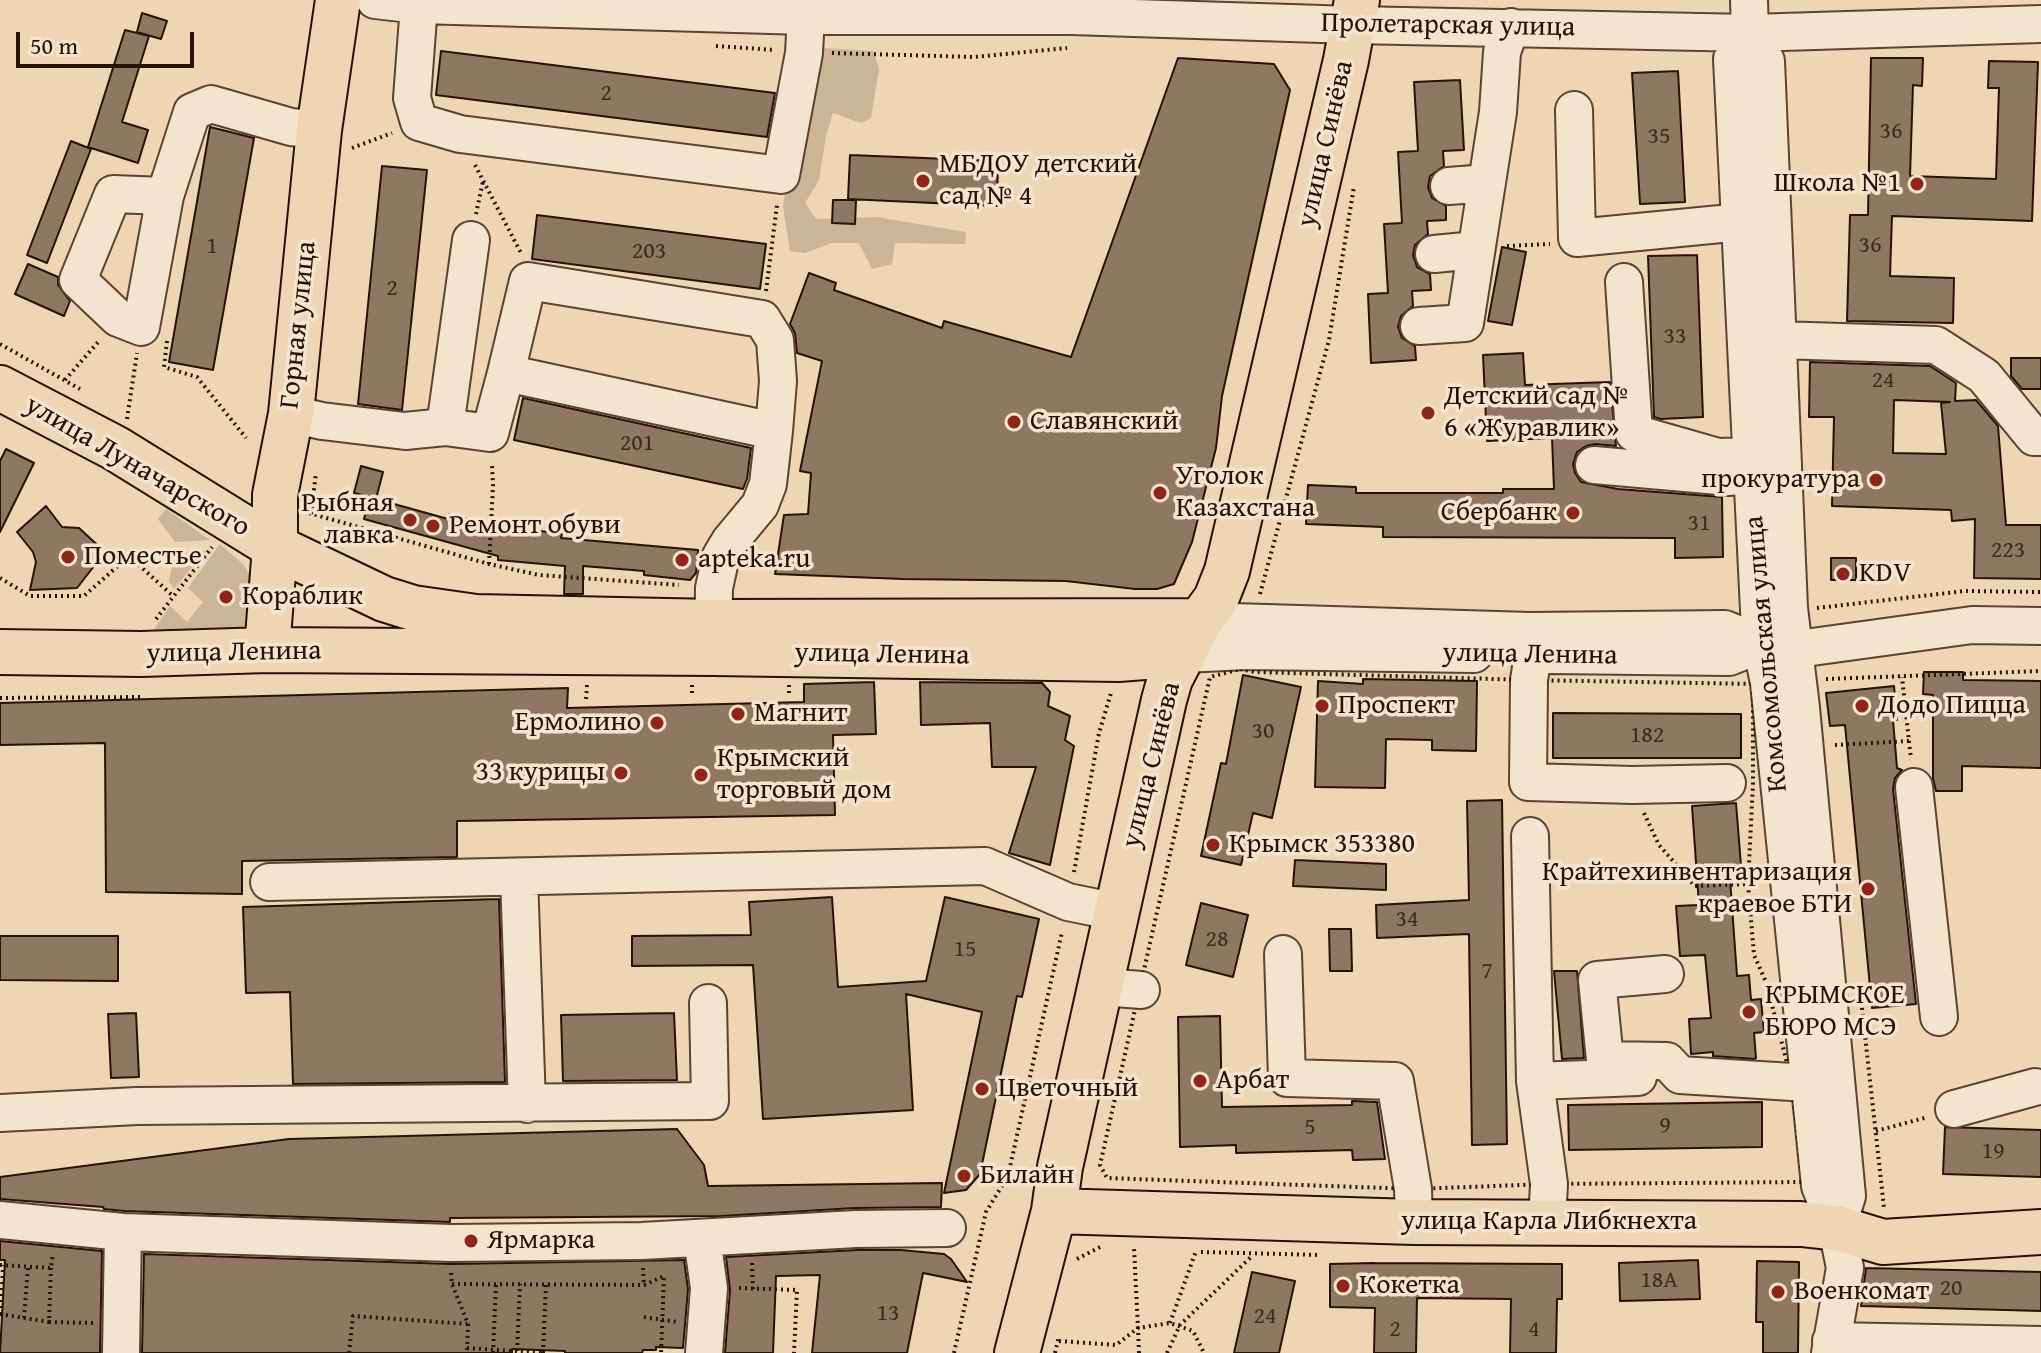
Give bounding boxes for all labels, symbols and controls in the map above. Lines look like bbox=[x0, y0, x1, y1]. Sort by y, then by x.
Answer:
street label: Пролетарская улица bbox=[1321, 7, 1575, 45]
scale bar bbox=[20, 16, 198, 66]
text: 50 m bbox=[30, 28, 78, 63]
street label: улица Синёва bbox=[1291, 57, 1361, 231]
house number: 2 bbox=[600, 80, 612, 108]
house number: 36 bbox=[1879, 118, 1903, 146]
house number: 35 bbox=[1647, 123, 1671, 151]
place label: МБДОУ детский сад № 4 bbox=[939, 148, 1137, 214]
place label: Школа №1 bbox=[1774, 167, 1901, 201]
marker: МБДОУ детский сад № 4 bbox=[914, 172, 932, 190]
marker: Школа №1 bbox=[1908, 175, 1926, 193]
house number: 36 bbox=[1858, 232, 1882, 260]
house number: 1 bbox=[206, 233, 218, 261]
house number: 203 bbox=[632, 238, 666, 266]
street label: Горная улица bbox=[273, 239, 325, 411]
house number: 2 bbox=[386, 275, 398, 303]
house number: 33 bbox=[1663, 323, 1687, 351]
house number: 24 bbox=[1871, 367, 1895, 395]
place label: Детский сад № 6 «Журавлик» bbox=[1444, 380, 1629, 446]
street label: улица Луначарского bbox=[18, 389, 256, 545]
marker: Детский сад № 6 «Журавлик» bbox=[1419, 404, 1437, 422]
place label: Славянский bbox=[1030, 405, 1178, 439]
marker: Славянский bbox=[1005, 413, 1023, 431]
house number: 201 bbox=[620, 430, 654, 458]
place label: Уголок Казахстана bbox=[1176, 460, 1315, 526]
place label: прокуратура bbox=[1701, 463, 1860, 497]
marker: прокуратура bbox=[1867, 471, 1885, 489]
marker: Уголок Казахстана bbox=[1151, 484, 1169, 502]
place label: Рыбная лавка bbox=[301, 487, 394, 553]
place label: Сбербанк bbox=[1441, 496, 1557, 530]
marker: Сбербанк bbox=[1564, 504, 1582, 522]
place label: Ремонт обуви bbox=[449, 509, 621, 543]
house number: 31 bbox=[1687, 510, 1711, 538]
marker: Рыбная лавка bbox=[401, 511, 419, 529]
street label: Комсомольская улица bbox=[1738, 514, 1796, 794]
marker: Ремонт обуви bbox=[424, 517, 442, 535]
house number: 223 bbox=[1991, 537, 2025, 565]
place label: Поместье bbox=[84, 540, 202, 574]
place label: apteka.ru bbox=[698, 543, 810, 577]
marker: Поместье bbox=[59, 548, 77, 566]
marker: apteka.ru bbox=[673, 551, 691, 569]
place label: KDV bbox=[1859, 557, 1911, 591]
marker: KDV bbox=[1834, 565, 1852, 583]
place label: Кораблик bbox=[242, 580, 363, 614]
marker: Кораблик bbox=[217, 588, 235, 606]
street label: улица Ленина bbox=[146, 635, 322, 671]
street label: улица Ленина bbox=[794, 637, 970, 673]
street label: улица Ленина bbox=[1442, 637, 1618, 673]
street label: улица Синёва bbox=[1115, 678, 1189, 852]
place label: Проспект bbox=[1338, 689, 1455, 723]
place label: Додо Пицца bbox=[1878, 689, 2026, 723]
place label: Магнит bbox=[754, 697, 848, 731]
marker: Проспект bbox=[1313, 697, 1331, 715]
marker: Додо Пицца bbox=[1853, 697, 1871, 715]
marker: Магнит bbox=[729, 705, 747, 723]
place label: Ермолино bbox=[515, 706, 641, 740]
marker: Ермолино bbox=[648, 714, 666, 732]
house number: 30 bbox=[1251, 718, 1275, 746]
house number: 182 bbox=[1630, 722, 1664, 750]
place label: Крымский торговый дом bbox=[717, 742, 892, 808]
place label: 33 курицы bbox=[476, 756, 605, 790]
marker: 33 курицы bbox=[612, 764, 630, 782]
marker: Крымский торговый дом bbox=[692, 766, 710, 784]
place label: Крымск 353380 bbox=[1229, 828, 1415, 862]
marker: Крымск 353380 bbox=[1204, 836, 1222, 854]
place label: Крайтехинвентаризация краевое БТИ bbox=[1542, 856, 1852, 922]
marker: Крайтехинвентаризация краевое БТИ bbox=[1859, 880, 1877, 898]
house number: 34 bbox=[1395, 906, 1419, 934]
house number: 28 bbox=[1205, 926, 1229, 954]
house number: 15 bbox=[953, 936, 977, 964]
house number: 7 bbox=[1481, 958, 1493, 986]
place label: КРЫМСКОЕ БЮРО МСЭ bbox=[1765, 979, 1904, 1045]
marker: КРЫМСКОЕ БЮРО МСЭ bbox=[1740, 1003, 1758, 1021]
place label: Арбат bbox=[1216, 1064, 1289, 1098]
place label: Цветочный bbox=[998, 1072, 1138, 1106]
marker: Арбат bbox=[1191, 1072, 1209, 1090]
marker: Цветочный bbox=[973, 1080, 991, 1098]
house number: 9 bbox=[1659, 1112, 1671, 1140]
house number: 5 bbox=[1304, 1114, 1316, 1142]
house number: 19 bbox=[1981, 1138, 2005, 1166]
place label: Билайн bbox=[980, 1159, 1074, 1193]
marker: Билайн bbox=[955, 1167, 973, 1185]
street label: улица Карла Либкнехта bbox=[1401, 1205, 1697, 1239]
place label: Ярмарка bbox=[487, 1224, 595, 1258]
marker: Ярмарка bbox=[462, 1232, 480, 1250]
house number: 18А bbox=[1640, 1267, 1678, 1295]
place label: Кокетка bbox=[1359, 1269, 1460, 1303]
place label: Военкомат bbox=[1794, 1275, 1929, 1309]
house number: 20 bbox=[1939, 1275, 1963, 1303]
marker: Кокетка bbox=[1334, 1277, 1352, 1295]
marker: Военкомат bbox=[1769, 1283, 1787, 1301]
house number: 13 bbox=[876, 1300, 900, 1328]
house number: 24 bbox=[1253, 1303, 1277, 1331]
house number: 2 bbox=[1389, 1316, 1401, 1344]
house number: 4 bbox=[1528, 1316, 1540, 1344]

